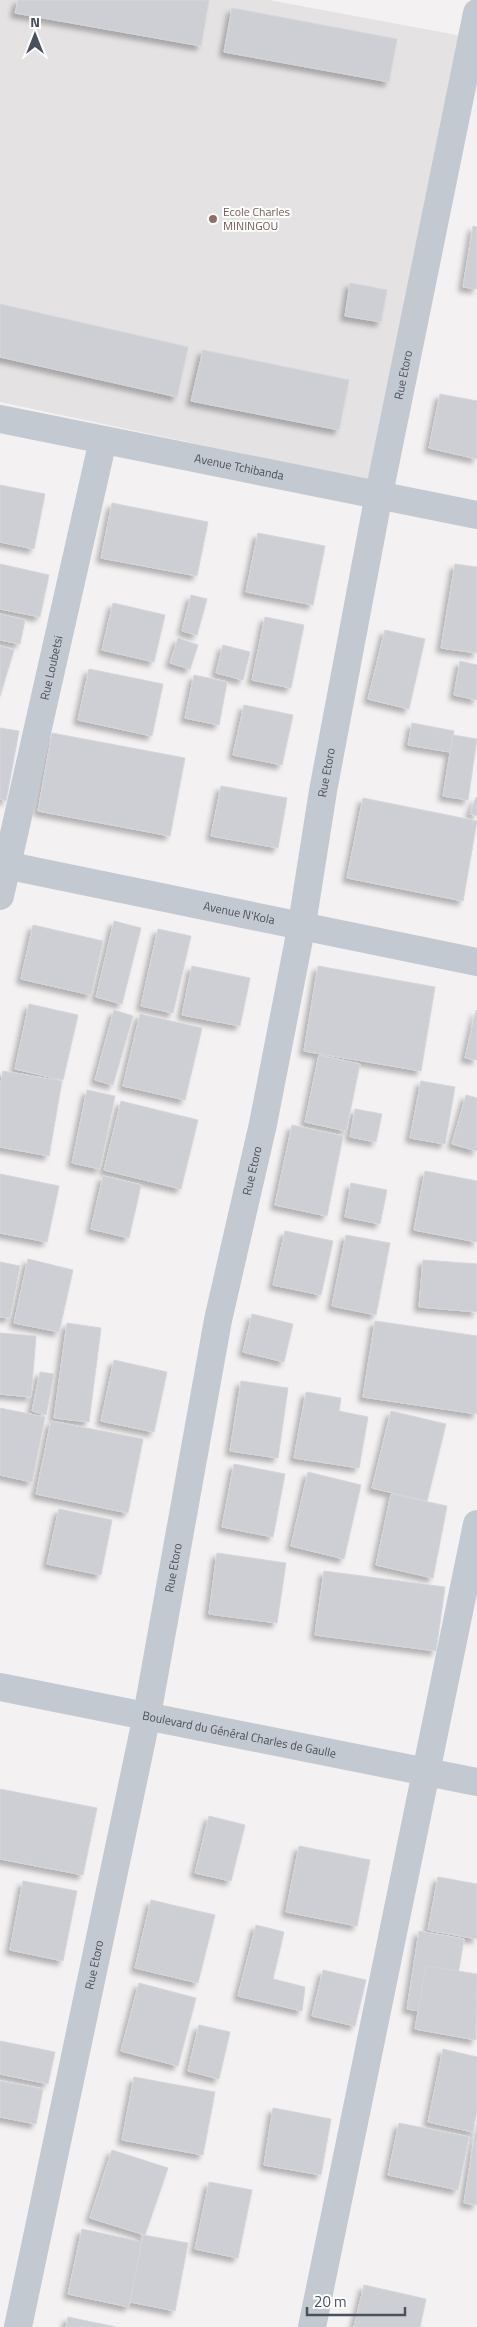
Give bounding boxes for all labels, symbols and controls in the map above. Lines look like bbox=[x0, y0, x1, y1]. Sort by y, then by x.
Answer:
north arrow bbox=[10, 10, 60, 60]
text: N bbox=[30, 11, 40, 32]
place label: Ecole Charles MININGOU bbox=[223, 202, 290, 235]
marker: Ecole Charles MININGOU bbox=[207, 213, 219, 225]
street label: Rue Etoro bbox=[388, 348, 417, 401]
street label: Avenue Tchibanda bbox=[193, 448, 286, 485]
street label: Rue Loubetsi bbox=[35, 634, 68, 702]
street label: Rue Etoro bbox=[312, 746, 340, 799]
street label: Avenue N'Kola bbox=[202, 896, 277, 929]
street label: Rue Etoro bbox=[237, 1144, 267, 1197]
street label: Rue Etoro bbox=[159, 1541, 187, 1594]
street label: Boulevard du Général Charles de Gaulle bbox=[141, 1706, 338, 1763]
street label: Rue Etoro bbox=[79, 1938, 108, 1991]
scale bar bbox=[307, 2284, 404, 2316]
text: 20 m bbox=[314, 2290, 347, 2313]

